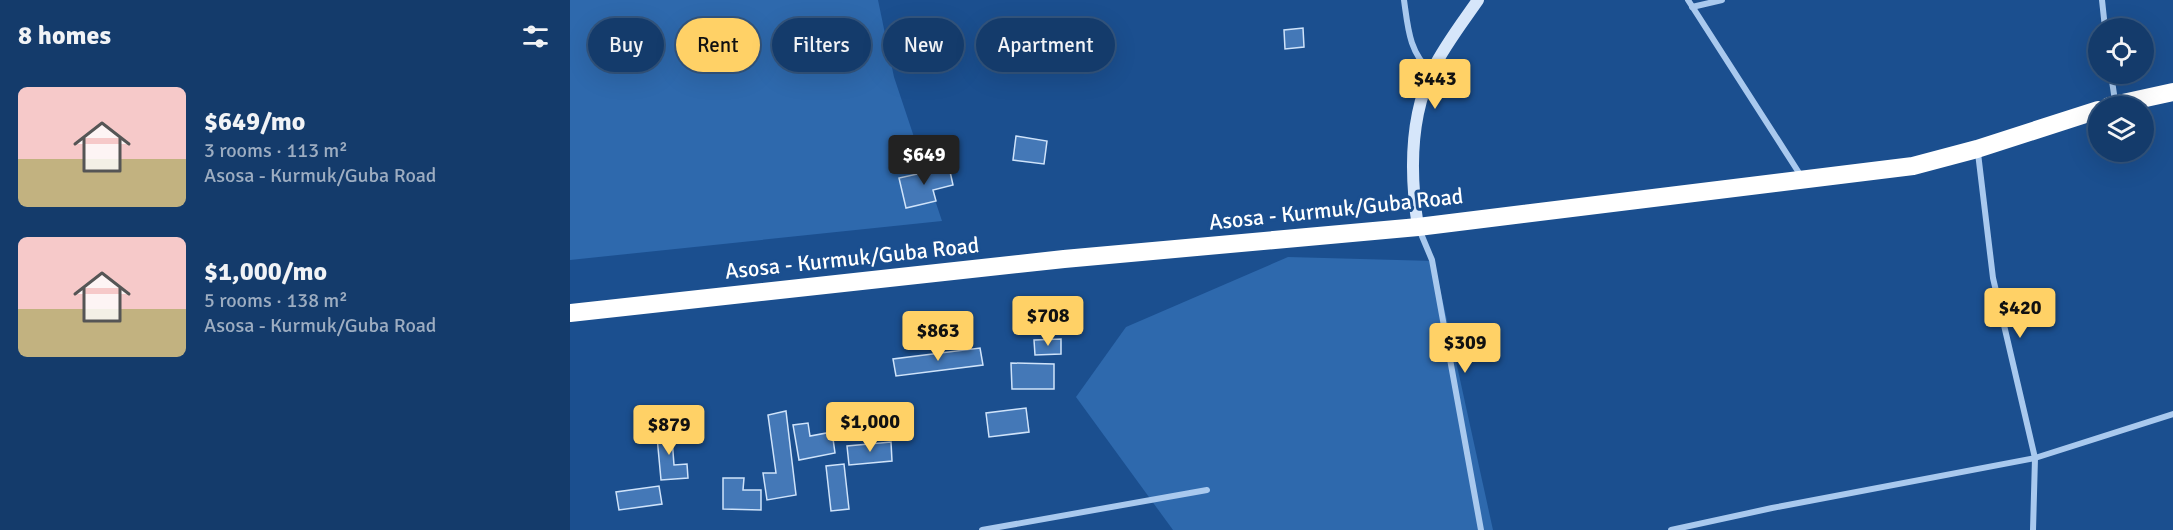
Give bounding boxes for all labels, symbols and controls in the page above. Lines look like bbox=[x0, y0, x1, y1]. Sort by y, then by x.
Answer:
chip: Buy bbox=[588, 18, 664, 72]
chip: Rent bbox=[676, 18, 760, 72]
chip: Filters bbox=[772, 18, 871, 72]
chip: New bbox=[883, 18, 964, 72]
chip: Apartment bbox=[976, 18, 1115, 72]
map controls bbox=[2088, 18, 2154, 162]
button: locate bbox=[2088, 18, 2154, 84]
text: 8 homes bbox=[18, 20, 111, 52]
icon: filters bbox=[519, 20, 552, 53]
pin: $443 bbox=[1399, 59, 1471, 110]
text: $443 bbox=[1413, 66, 1457, 91]
button: layers bbox=[2088, 96, 2154, 162]
text: $649/mo bbox=[204, 106, 305, 138]
icon: home bbox=[66, 111, 138, 183]
pin: $649 bbox=[888, 135, 960, 186]
text: 3 rooms · 113 m² bbox=[204, 138, 348, 163]
text: $649 bbox=[902, 142, 946, 167]
text: Asosa - Kurmuk/Guba Road bbox=[204, 163, 436, 188]
street label: Asosa - Kurmuk/Guba Road bbox=[1207, 182, 1465, 236]
street label: Asosa - Kurmuk/Guba Road bbox=[723, 231, 981, 285]
text: $1,000/mo bbox=[204, 256, 327, 288]
icon: home bbox=[66, 261, 138, 333]
text: 5 rooms · 138 m² bbox=[204, 288, 348, 313]
pin: $420 bbox=[1984, 288, 2056, 339]
text: $420 bbox=[1998, 295, 2042, 320]
pin: $708 bbox=[1012, 296, 1084, 347]
text: $708 bbox=[1026, 303, 1070, 328]
pin: $863 bbox=[902, 311, 974, 362]
text: Asosa - Kurmuk/Guba Road bbox=[204, 313, 436, 338]
text: $863 bbox=[916, 318, 960, 343]
pin: $309 bbox=[1429, 323, 1501, 374]
text: $309 bbox=[1443, 330, 1487, 355]
pin: $1,000 bbox=[821, 402, 919, 453]
pin: $879 bbox=[633, 405, 705, 456]
text: $1,000 bbox=[840, 409, 900, 434]
text: $879 bbox=[647, 412, 691, 437]

